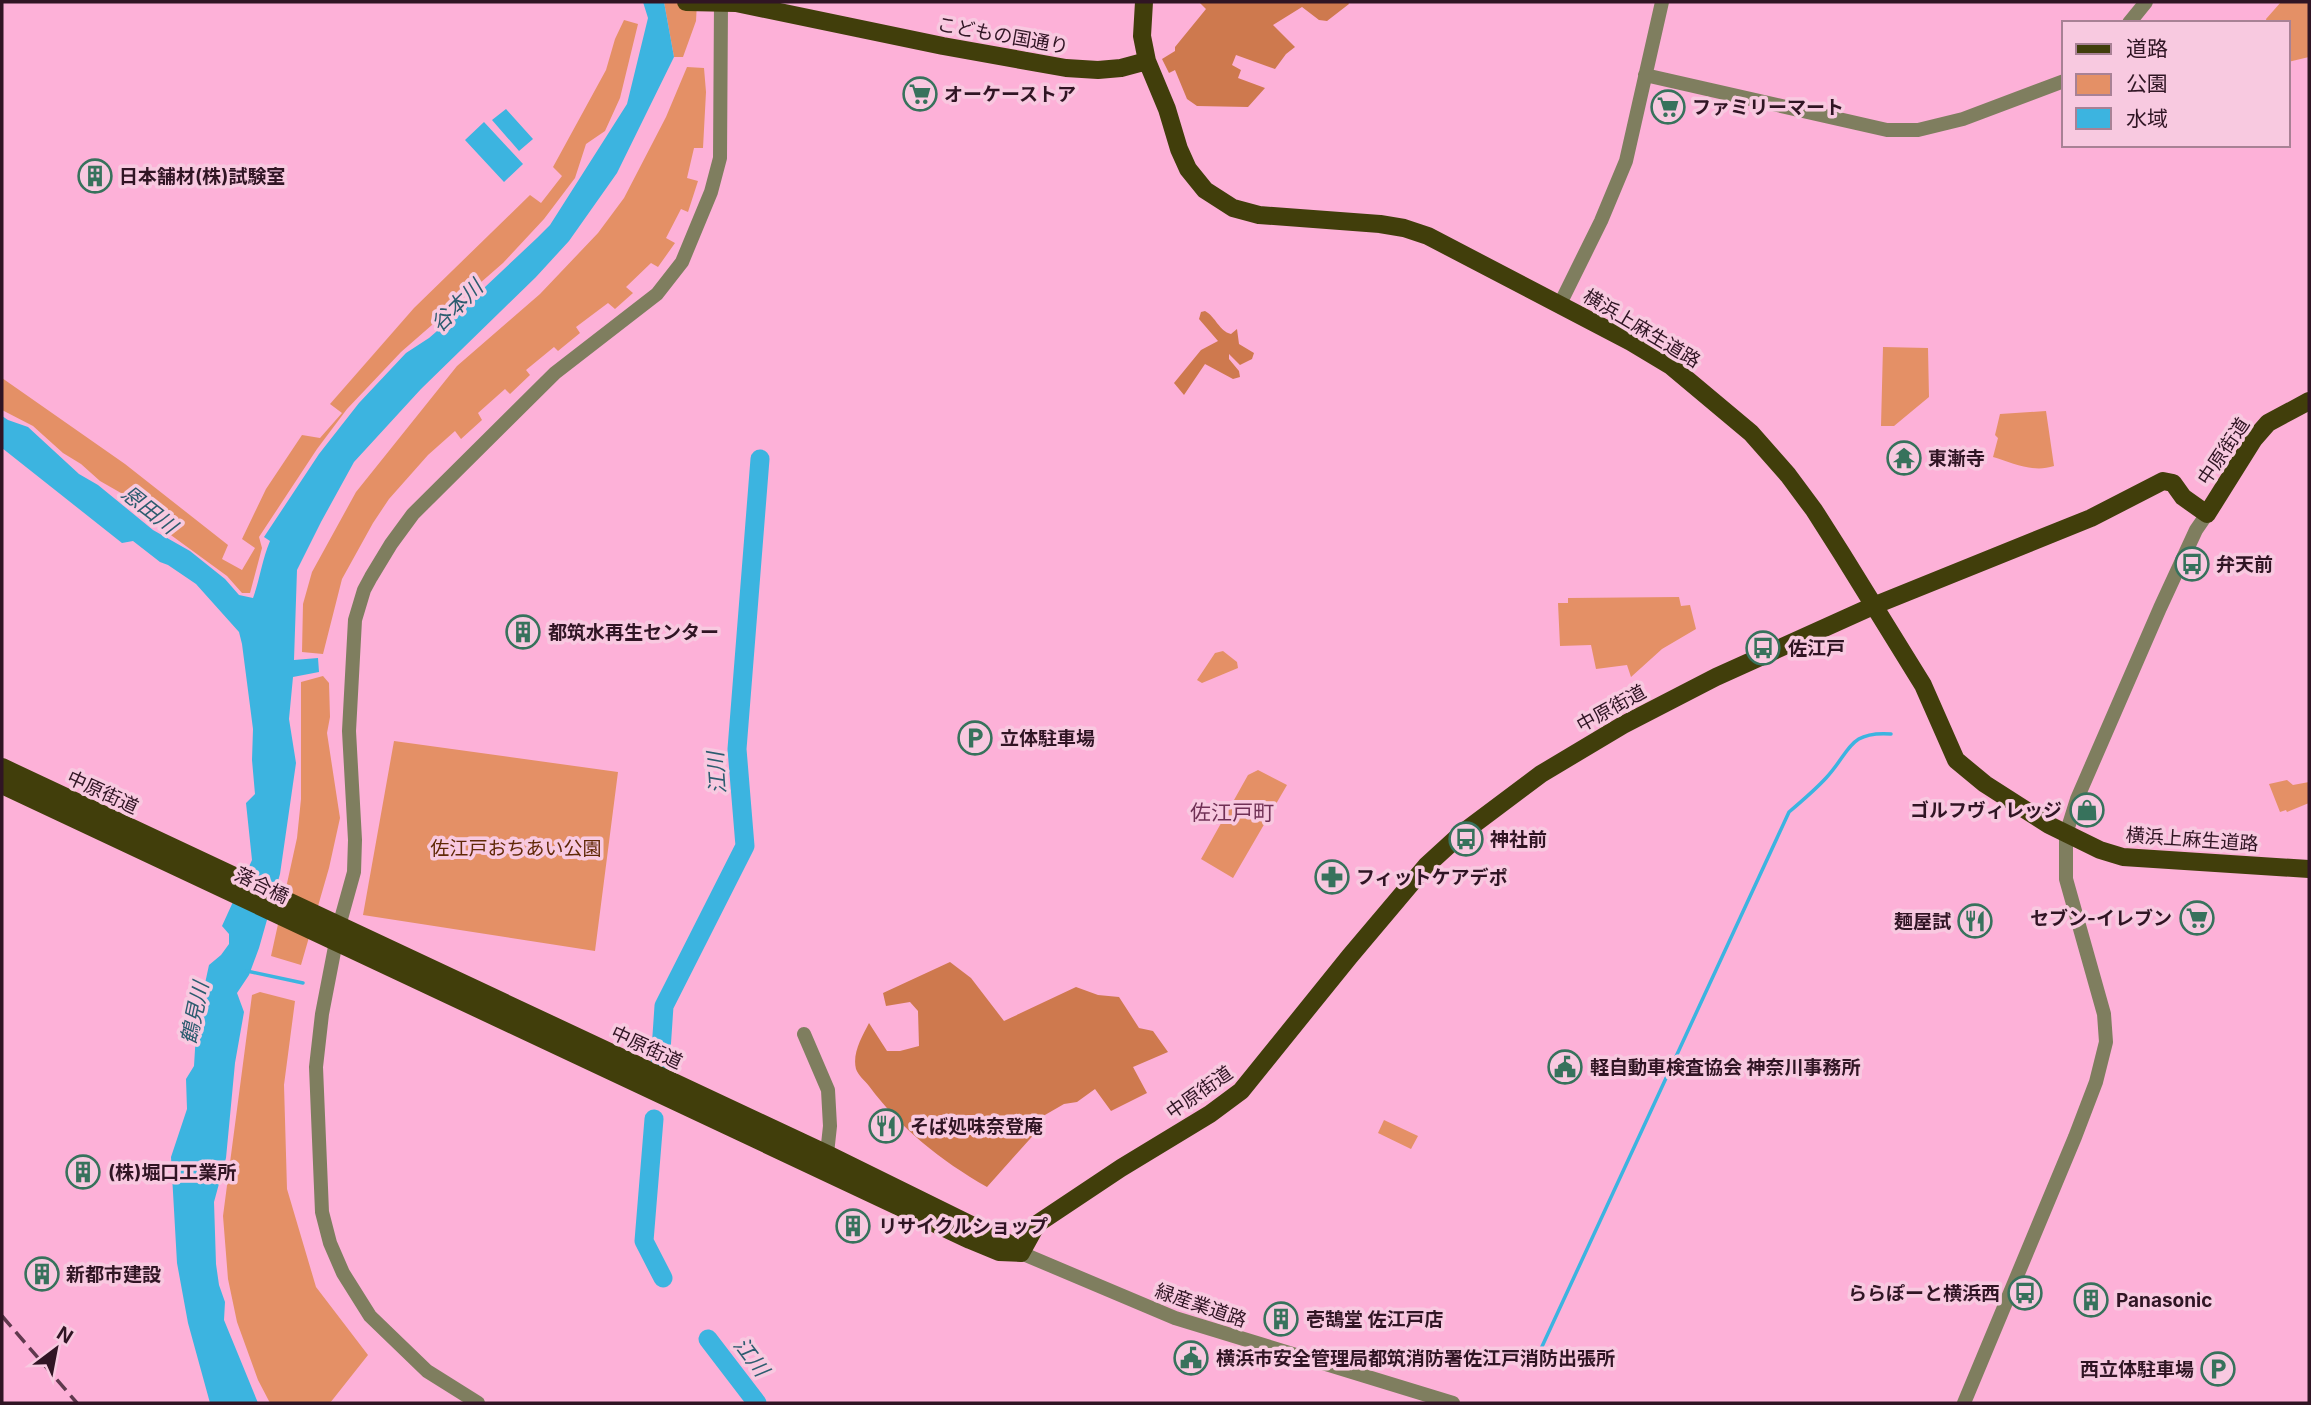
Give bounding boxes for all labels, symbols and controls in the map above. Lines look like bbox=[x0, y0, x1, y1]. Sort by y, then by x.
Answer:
street label: こどもの国通り bbox=[935, 13, 1070, 58]
legend bbox=[2062, 21, 2290, 147]
text: 道路 bbox=[2126, 36, 2168, 61]
text: 公園 bbox=[2126, 71, 2168, 96]
supermarket icon: オーケーストア bbox=[901, 75, 939, 113]
place label: オーケーストア bbox=[944, 83, 1076, 106]
supermarket icon: ファミリーマート bbox=[1649, 88, 1687, 126]
place label: ファミリーマート bbox=[1692, 96, 1844, 119]
text: 水域 bbox=[2126, 106, 2168, 131]
building icon: 日本舗材(株)試験室 bbox=[76, 157, 114, 195]
place label: 日本舗材(株)試験室 bbox=[119, 165, 285, 188]
water label: 谷本川 bbox=[426, 273, 489, 337]
street label: 横浜上麻生道路 bbox=[1579, 284, 1705, 373]
street label: 中原街道 bbox=[2193, 413, 2254, 489]
temple icon: 東漸寺 bbox=[1885, 439, 1923, 477]
place label: 東漸寺 bbox=[1928, 447, 1985, 470]
water label: 恩田川 bbox=[117, 480, 183, 540]
bus stop icon: 弁天前 bbox=[2173, 545, 2211, 583]
place label: 弁天前 bbox=[2216, 553, 2273, 576]
building icon: 都筑水再生センター bbox=[504, 613, 542, 651]
place label: 都筑水再生センター bbox=[548, 621, 719, 644]
bus stop icon: 佐江戸 bbox=[1744, 629, 1782, 667]
place label: 佐江戸 bbox=[1788, 637, 1845, 660]
street label: 中原街道 bbox=[1572, 680, 1650, 737]
parking icon: 立体駐車場 bbox=[956, 719, 994, 757]
place label: 立体駐車場 bbox=[1000, 727, 1095, 750]
water label: 江川 bbox=[702, 749, 730, 795]
street label: 中原街道 bbox=[63, 766, 142, 819]
shop icon: ゴルフヴィレッジ bbox=[2068, 791, 2106, 829]
place label: ゴルフヴィレッジ bbox=[1910, 799, 2062, 822]
district label: 佐江戸町 bbox=[1190, 800, 1274, 825]
bus stop icon: 神社前 bbox=[1447, 820, 1485, 858]
street label: 横浜上麻生道路 bbox=[2125, 823, 2259, 856]
place label: 神社前 bbox=[1490, 828, 1547, 851]
park label: 佐江戸おちあい公園 bbox=[430, 837, 602, 860]
pharmacy icon: フィットケアデポ bbox=[1313, 858, 1351, 896]
street label: 落合橋 bbox=[231, 863, 292, 908]
place label: フィットケアデポ bbox=[1356, 866, 1508, 889]
supermarket icon: セブン-イレブン bbox=[2178, 899, 2216, 937]
restaurant icon: 麺屋試 bbox=[1956, 902, 1994, 940]
place label: セブン-イレブン bbox=[2030, 907, 2172, 930]
place label: 麺屋試 bbox=[1894, 910, 1952, 933]
water label: 鶴見川 bbox=[176, 978, 214, 1046]
street label: 中原街道 bbox=[607, 1021, 686, 1074]
public building icon: 軽自動車検査協会 神奈川事務所 bbox=[1546, 1048, 1584, 1086]
place label: 軽自動車検査協会 神奈川事務所 bbox=[1590, 1056, 1861, 1079]
street label: 中原街道 bbox=[1162, 1061, 1237, 1124]
restaurant icon: そば処味奈登庵 bbox=[867, 1107, 905, 1145]
place label: そば処味奈登庵 bbox=[910, 1115, 1043, 1138]
building icon: (株)堀口工業所 bbox=[64, 1153, 102, 1191]
place label: (株)堀口工業所 bbox=[108, 1161, 236, 1184]
building icon: リサイクルショップ bbox=[834, 1207, 872, 1245]
place label: リサイクルショップ bbox=[878, 1215, 1048, 1238]
building icon: 新都市建設 bbox=[23, 1255, 61, 1293]
place label: 新都市建設 bbox=[66, 1263, 161, 1286]
bus stop icon: ららぽーと横浜西 bbox=[2006, 1274, 2044, 1312]
street label: 緑産業道路 bbox=[1152, 1279, 1250, 1332]
building icon: Panasonic bbox=[2072, 1281, 2110, 1319]
place label: ららぽーと横浜西 bbox=[1848, 1282, 2000, 1305]
place label: Panasonic bbox=[2116, 1289, 2212, 1312]
building icon: 壱鵠堂 佐江戸店 bbox=[1262, 1300, 1300, 1338]
place label: 壱鵠堂 佐江戸店 bbox=[1306, 1308, 1444, 1331]
north arrow bbox=[21, 1314, 91, 1384]
text: N bbox=[53, 1321, 77, 1349]
water label: 江川 bbox=[729, 1332, 775, 1383]
public building icon: 横浜市安全管理局都筑消防署佐江戸消防出張所 bbox=[1172, 1339, 1210, 1377]
place label: 横浜市安全管理局都筑消防署佐江戸消防出張所 bbox=[1216, 1347, 1615, 1370]
parking icon: 西立体駐車場 bbox=[2199, 1350, 2237, 1388]
place label: 西立体駐車場 bbox=[2080, 1358, 2194, 1381]

